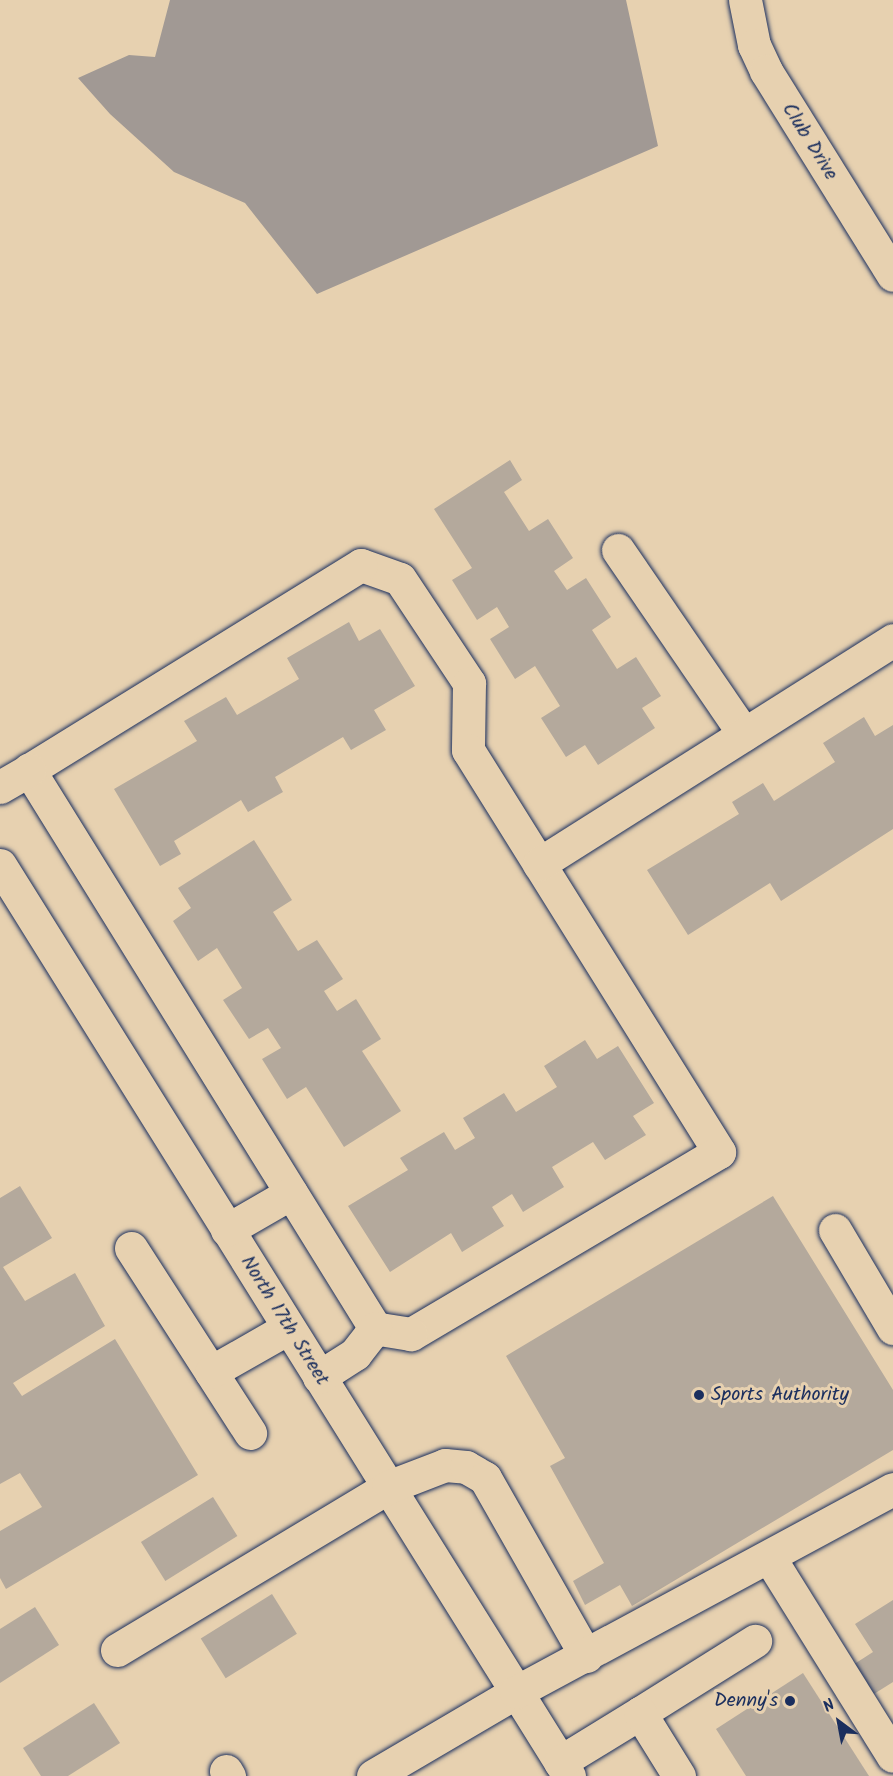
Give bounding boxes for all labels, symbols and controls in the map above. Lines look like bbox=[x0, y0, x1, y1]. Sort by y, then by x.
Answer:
street label: Club Drive bbox=[776, 99, 842, 185]
street label: North 17th Street bbox=[235, 1252, 333, 1390]
place label: Sports Authority bbox=[711, 1383, 849, 1407]
marker: Sports Authority bbox=[692, 1388, 706, 1402]
place label: Denny's bbox=[714, 1689, 778, 1713]
north arrow bbox=[809, 1692, 869, 1752]
text: N bbox=[818, 1693, 840, 1720]
marker: Denny's bbox=[783, 1694, 797, 1708]

